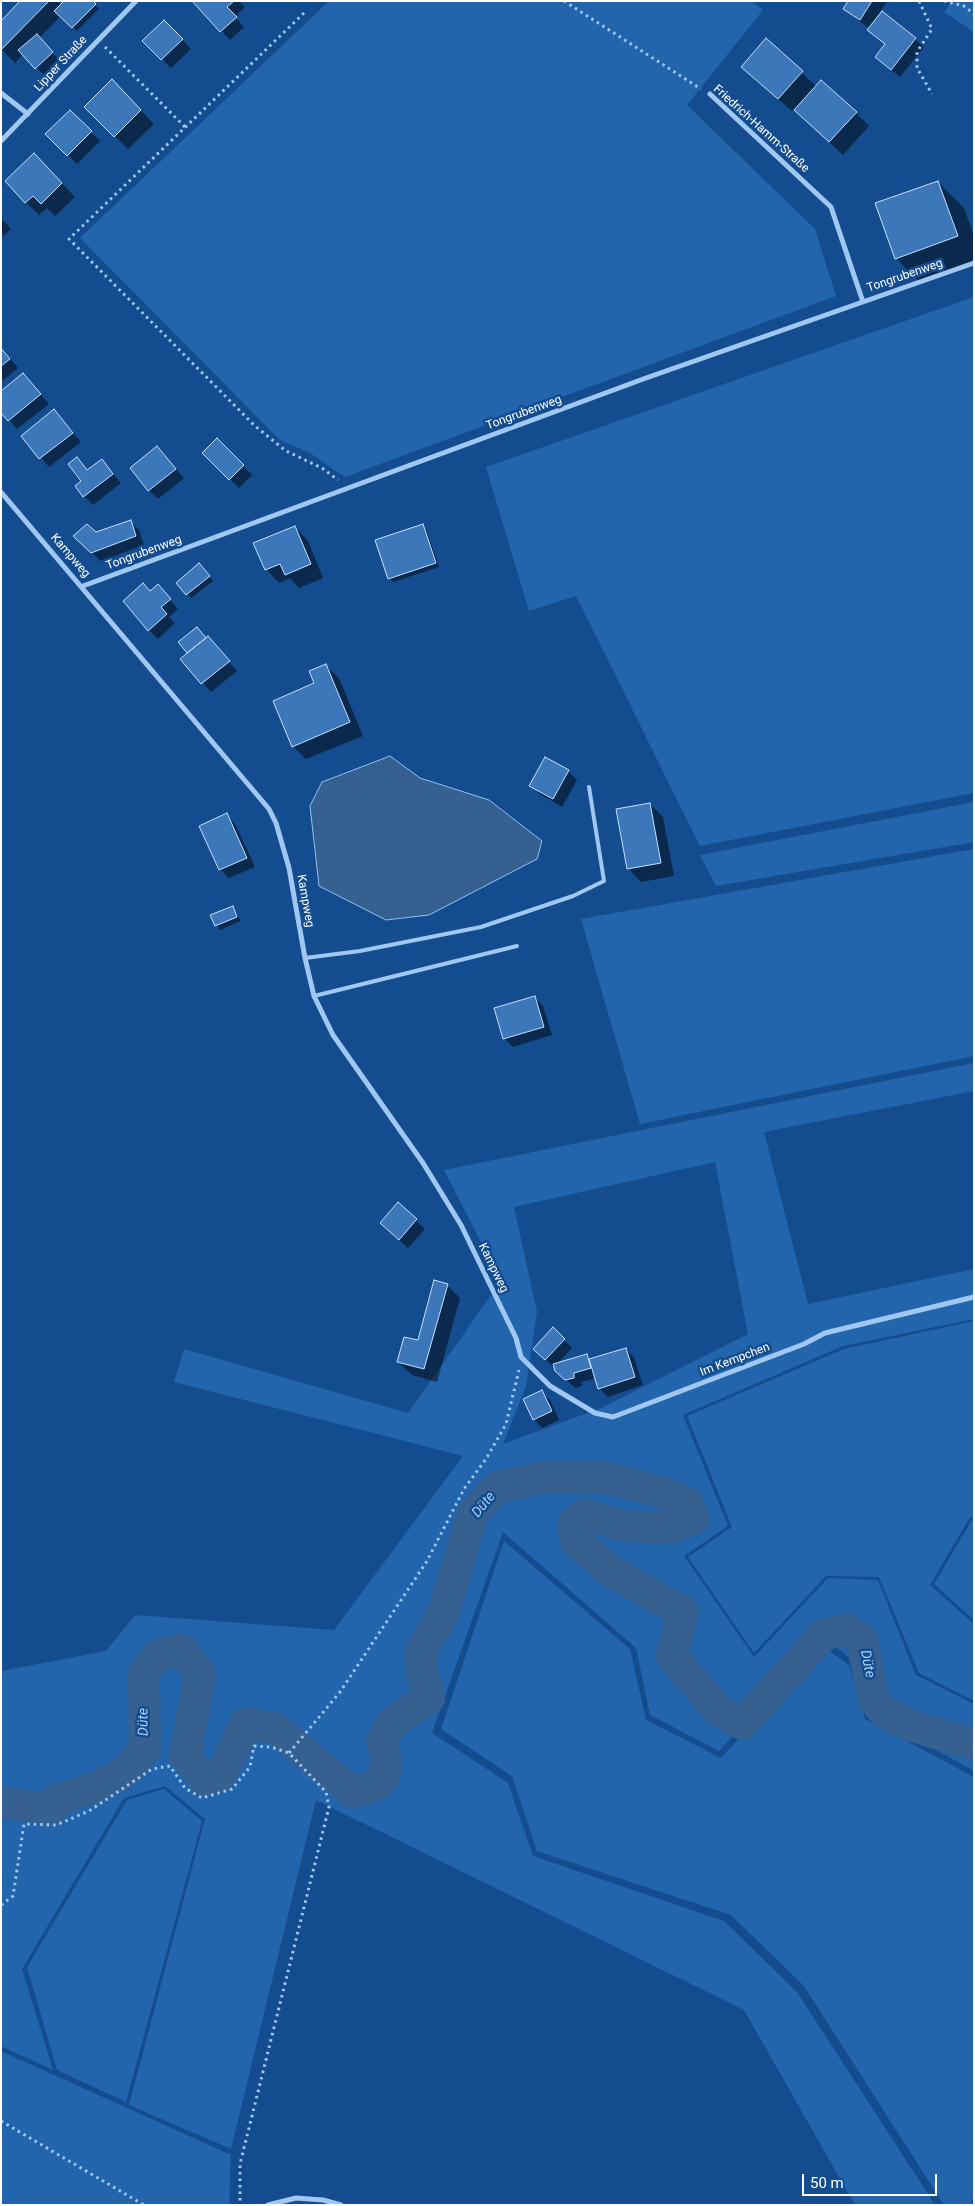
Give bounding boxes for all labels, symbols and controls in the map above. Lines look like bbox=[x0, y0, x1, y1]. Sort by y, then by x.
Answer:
street label: Lipper Straße bbox=[31, 33, 91, 95]
street label: Friedrich-Hamm-Straße bbox=[710, 82, 812, 176]
street label: Tongrubenweg bbox=[865, 256, 945, 296]
street label: Tongrubenweg bbox=[484, 393, 564, 433]
street label: Kampweg bbox=[47, 531, 93, 581]
street label: Tongrubenweg bbox=[104, 533, 184, 573]
street label: Kampweg bbox=[293, 873, 317, 929]
street label: Kampweg bbox=[475, 1241, 511, 1295]
street label: Im Kempchen bbox=[698, 1340, 772, 1380]
water label: Düte bbox=[469, 1489, 499, 1521]
water label: Düte bbox=[856, 1649, 878, 1679]
water label: Düte bbox=[135, 1708, 153, 1736]
scale bar bbox=[805, 2164, 940, 2196]
text: 50 m bbox=[810, 2174, 844, 2192]

